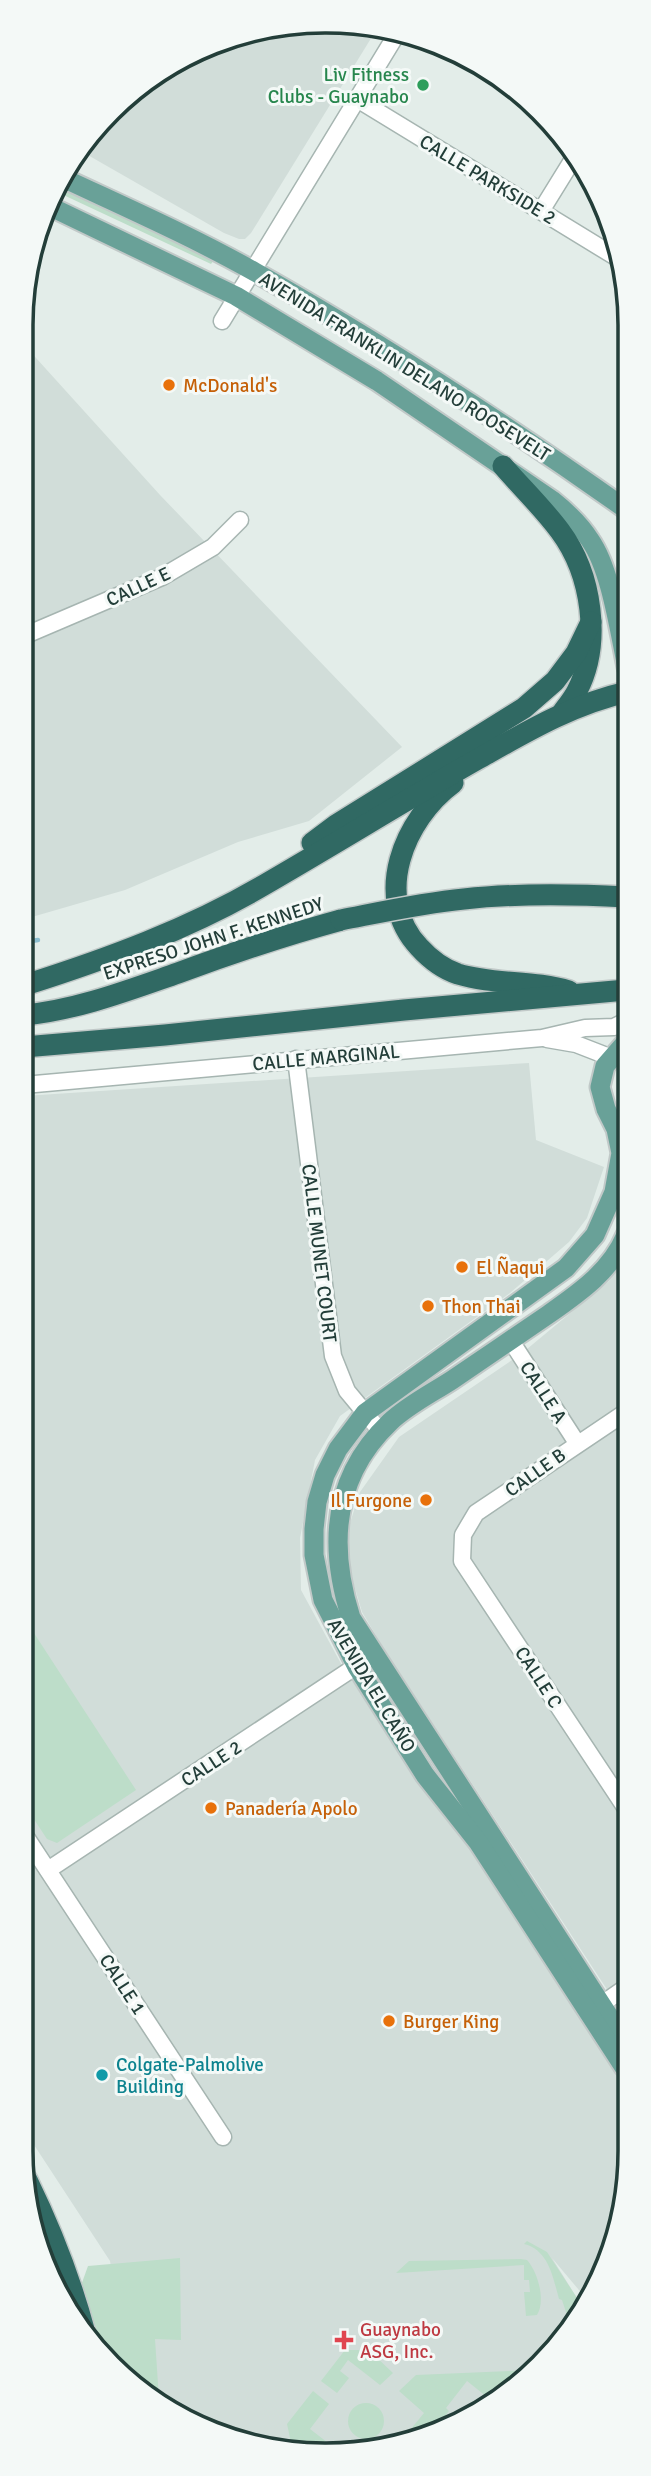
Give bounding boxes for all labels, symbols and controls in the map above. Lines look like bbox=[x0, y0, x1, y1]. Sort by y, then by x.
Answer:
place label: Liv Fitness Clubs - Guaynabo bbox=[268, 63, 409, 109]
marker: Liv Fitness Clubs - Guaynabo bbox=[415, 77, 431, 93]
street label: CALLE PARKSIDE 2 bbox=[415, 130, 560, 230]
street label: AVENIDA FRANKLIN DELANO ROOSEVELT bbox=[255, 267, 555, 467]
place label: McDonald's bbox=[183, 374, 277, 398]
marker: McDonald's bbox=[161, 377, 177, 393]
street label: CALLE E bbox=[102, 562, 174, 612]
street label: EXPRESO JOHN F. KENNEDY bbox=[100, 892, 327, 986]
street label: CALLE MARGINAL bbox=[252, 1040, 401, 1076]
street label: CALLE MUNET COURT bbox=[296, 1162, 342, 1344]
place label: El Ñaqui bbox=[476, 1256, 545, 1280]
marker: El Ñaqui bbox=[454, 1259, 470, 1275]
place label: Thon Thai bbox=[442, 1295, 521, 1319]
marker: Thon Thai bbox=[420, 1298, 436, 1314]
street label: CALLE A bbox=[514, 1357, 572, 1428]
street label: CALLE B bbox=[500, 1443, 571, 1502]
place label: Il Furgone bbox=[330, 1489, 412, 1513]
marker: Il Furgone bbox=[418, 1492, 434, 1508]
street label: AVENIDA EL CAÑO bbox=[322, 1614, 421, 1757]
street label: CALLE C bbox=[509, 1642, 567, 1713]
street label: CALLE 2 bbox=[177, 1735, 246, 1792]
place label: Panadería Apolo bbox=[225, 1797, 358, 1821]
marker: Panadería Apolo bbox=[203, 1800, 219, 1816]
street label: CALLE 1 bbox=[94, 1950, 151, 2019]
place label: Burger King bbox=[403, 2010, 499, 2034]
marker: Burger King bbox=[381, 2013, 397, 2029]
place label: Colgate-Palmolive Building bbox=[116, 2053, 264, 2099]
marker: Colgate-Palmolive Building bbox=[94, 2067, 110, 2083]
place label: Guaynabo ASG, Inc. bbox=[360, 2318, 441, 2364]
marker: Guaynabo ASG, Inc. bbox=[334, 2330, 354, 2350]

